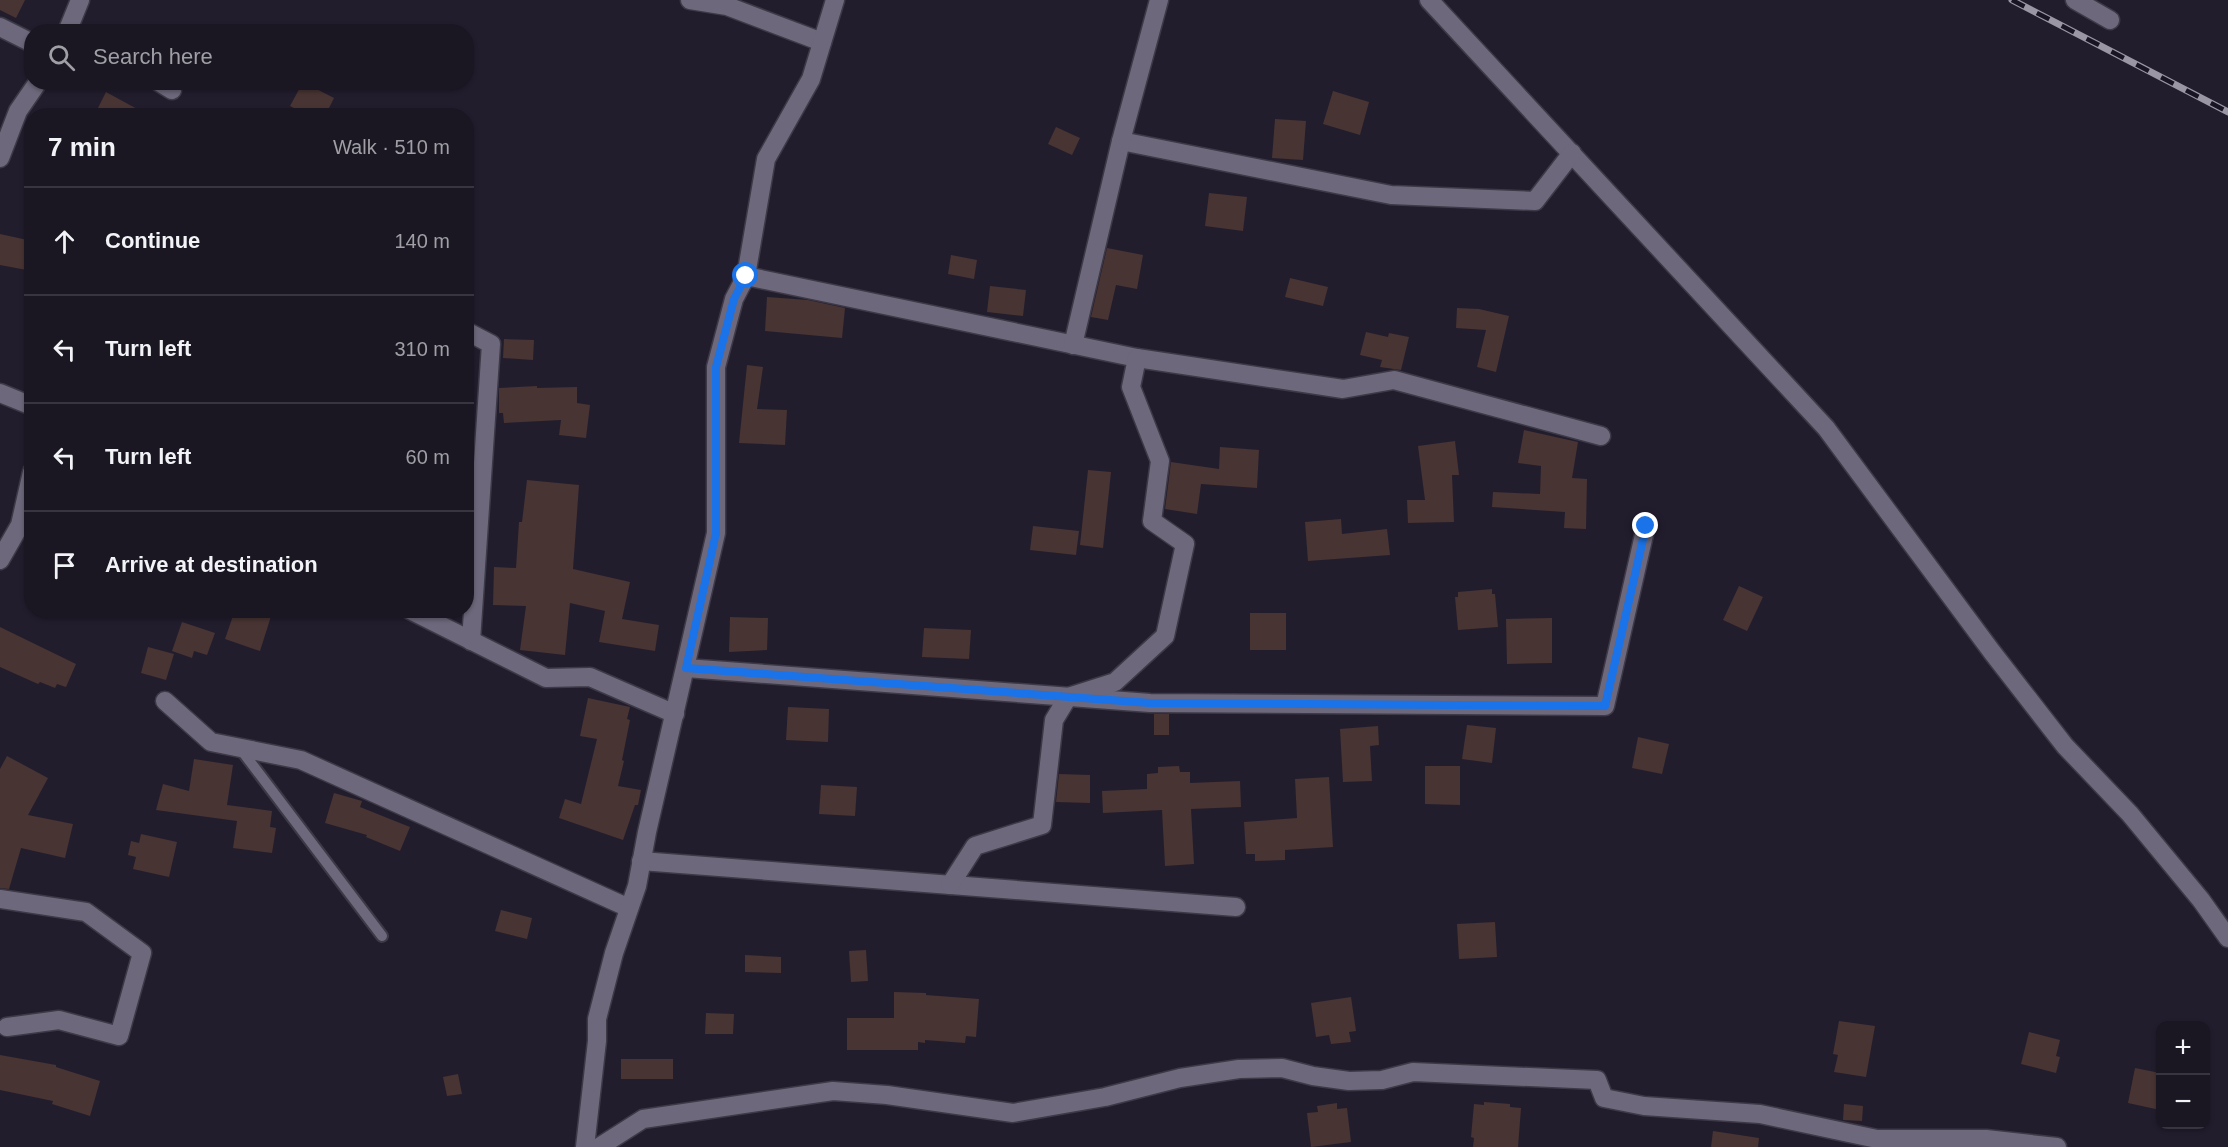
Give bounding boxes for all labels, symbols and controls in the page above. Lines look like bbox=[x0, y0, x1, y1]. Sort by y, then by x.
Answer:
search box bbox=[24, 24, 474, 90]
icon: search bbox=[45, 41, 78, 74]
text: Search here bbox=[93, 44, 213, 69]
text: 7 min bbox=[48, 132, 116, 162]
text: Walk · 510 m bbox=[333, 136, 450, 158]
icon: ahead bbox=[48, 225, 81, 258]
text: Continue bbox=[105, 228, 200, 253]
text: 140 m bbox=[394, 230, 450, 252]
route start bbox=[732, 262, 758, 288]
icon: left bbox=[48, 333, 81, 366]
text: Turn left bbox=[105, 336, 191, 361]
text: 310 m bbox=[394, 338, 450, 360]
icon: left bbox=[48, 441, 81, 474]
text: Turn left bbox=[105, 444, 191, 469]
text: 60 m bbox=[406, 446, 450, 468]
route end bbox=[1632, 512, 1658, 538]
icon: arrive bbox=[48, 549, 81, 582]
text: Arrive at destination bbox=[105, 552, 318, 577]
map controls bbox=[2156, 1021, 2210, 1129]
button: + bbox=[2156, 1021, 2210, 1075]
button: − bbox=[2156, 1075, 2210, 1129]

